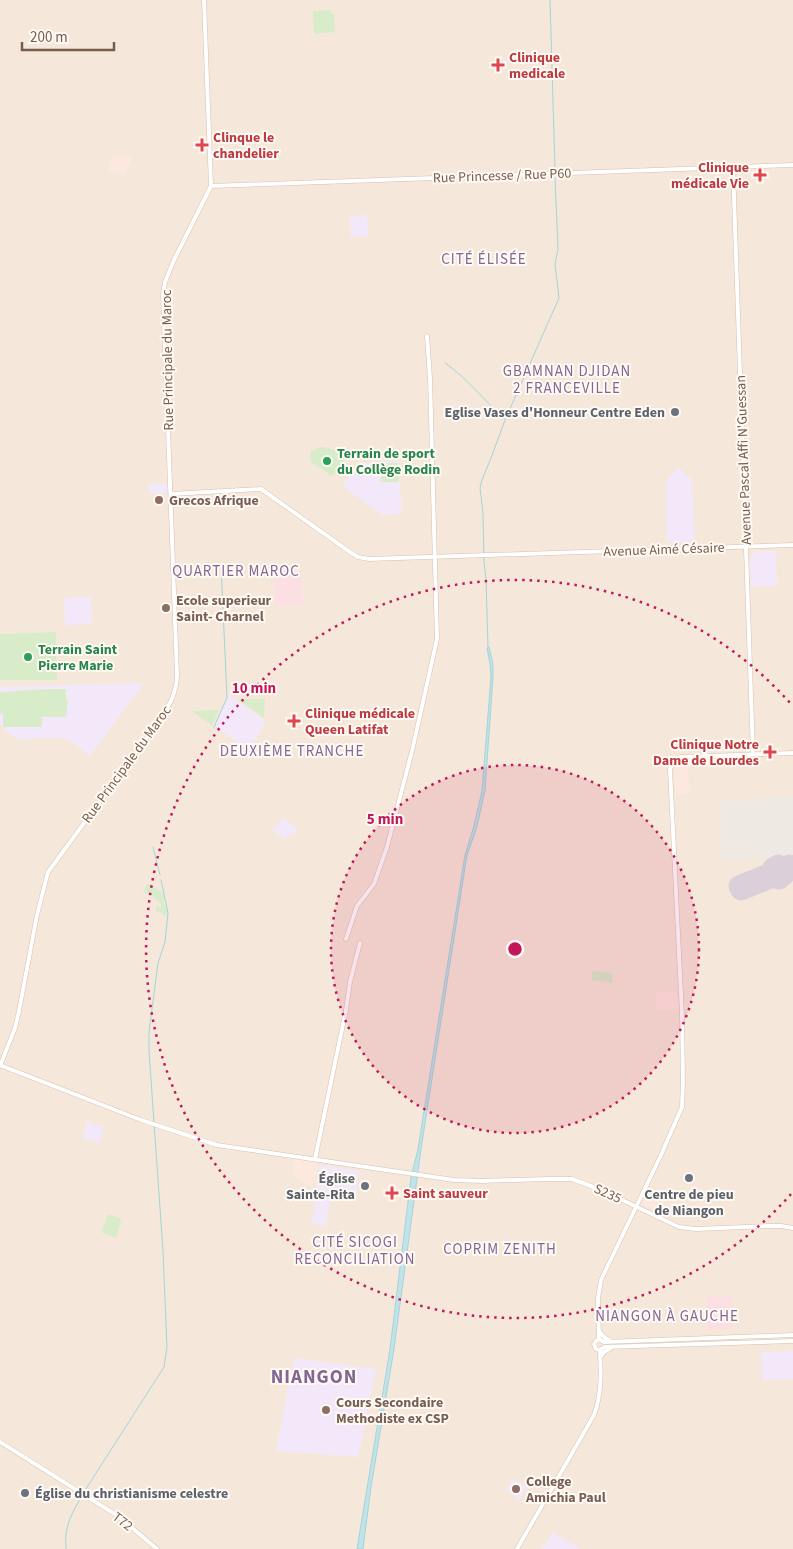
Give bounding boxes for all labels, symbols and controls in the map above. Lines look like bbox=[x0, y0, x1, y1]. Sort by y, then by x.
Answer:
scale bar bbox=[22, 20, 115, 52]
text: 200 m bbox=[30, 27, 68, 48]
place label: Clinique medicale bbox=[509, 48, 565, 84]
marker: Clinique medicale bbox=[491, 58, 505, 72]
place label: Clinque le chandelier bbox=[213, 128, 279, 164]
marker: Clinque le chandelier bbox=[195, 138, 209, 152]
place label: Clinique médicale Vie bbox=[671, 158, 749, 194]
street label: Rue Princesse / Rue P60 bbox=[432, 164, 572, 188]
marker: Clinique médicale Vie bbox=[753, 168, 767, 182]
district label: CITÉ ÉLISÉE bbox=[441, 249, 527, 270]
street label: Rue Principale du Maroc bbox=[157, 289, 179, 431]
district label: GBAMNAN DJIDAN 2 FRANCEVILLE bbox=[503, 361, 631, 399]
street label: Avenue Pascal Affi N'Guessan bbox=[731, 375, 757, 545]
place label: Eglise Vases d'Honneur Centre Eden bbox=[445, 403, 665, 423]
marker: Eglise Vases d'Honneur Centre Eden bbox=[669, 406, 681, 418]
place label: Terrain de sport du Collège Rodin bbox=[337, 444, 440, 480]
marker: Terrain de sport du Collège Rodin bbox=[321, 455, 333, 467]
place label: Grecos Afrique bbox=[169, 491, 259, 511]
marker: Grecos Afrique bbox=[153, 494, 165, 506]
street label: Avenue Aimé Césaire bbox=[603, 538, 725, 562]
district label: QUARTIER MAROC bbox=[172, 561, 300, 582]
place label: Ecole superieur Saint- Charnel bbox=[176, 591, 272, 627]
marker: Ecole superieur Saint- Charnel bbox=[160, 602, 172, 614]
place label: Terrain Saint Pierre Marie bbox=[38, 640, 118, 676]
marker: Terrain Saint Pierre Marie bbox=[22, 651, 34, 663]
text: 10 min bbox=[232, 678, 276, 699]
street label: Rue Principale du Maroc bbox=[77, 701, 177, 828]
place label: Clinique médicale Queen Latifat bbox=[305, 704, 415, 740]
marker: Clinique médicale Queen Latifat bbox=[287, 714, 301, 728]
place label: Clinique Notre Dame de Lourdes bbox=[653, 735, 759, 771]
district label: DEUXIÈME TRANCHE bbox=[220, 741, 364, 762]
marker: Clinique Notre Dame de Lourdes bbox=[763, 745, 777, 759]
text: 5 min bbox=[367, 809, 403, 830]
centre of rings bbox=[506, 940, 524, 958]
place label: Église Sainte-Rita bbox=[286, 1169, 355, 1205]
marker: Centre de pieu de Niangon bbox=[683, 1172, 695, 1184]
street label: S235 bbox=[591, 1179, 625, 1209]
marker: Église Sainte-Rita bbox=[359, 1180, 371, 1192]
place label: Saint sauveur bbox=[403, 1184, 488, 1204]
place label: Centre de pieu de Niangon bbox=[644, 1185, 734, 1221]
marker: Saint sauveur bbox=[385, 1186, 399, 1200]
district label: CITÉ SICOGI RECONCILIATION bbox=[295, 1232, 415, 1270]
district label: COPRIM ZENITH bbox=[443, 1239, 557, 1260]
district label: NIANGON À GAUCHE bbox=[595, 1306, 739, 1327]
district label: NIANGON bbox=[271, 1364, 357, 1391]
place label: Cours Secondaire Methodiste ex CSP bbox=[336, 1393, 449, 1429]
marker: Cours Secondaire Methodiste ex CSP bbox=[320, 1404, 332, 1416]
place label: College Amichia Paul bbox=[525, 1472, 606, 1508]
marker: College Amichia Paul bbox=[510, 1483, 522, 1495]
place label: Église du christianisme celestre bbox=[35, 1484, 228, 1504]
marker: Église du christianisme celestre bbox=[19, 1487, 31, 1499]
street label: T72 bbox=[108, 1507, 137, 1536]

